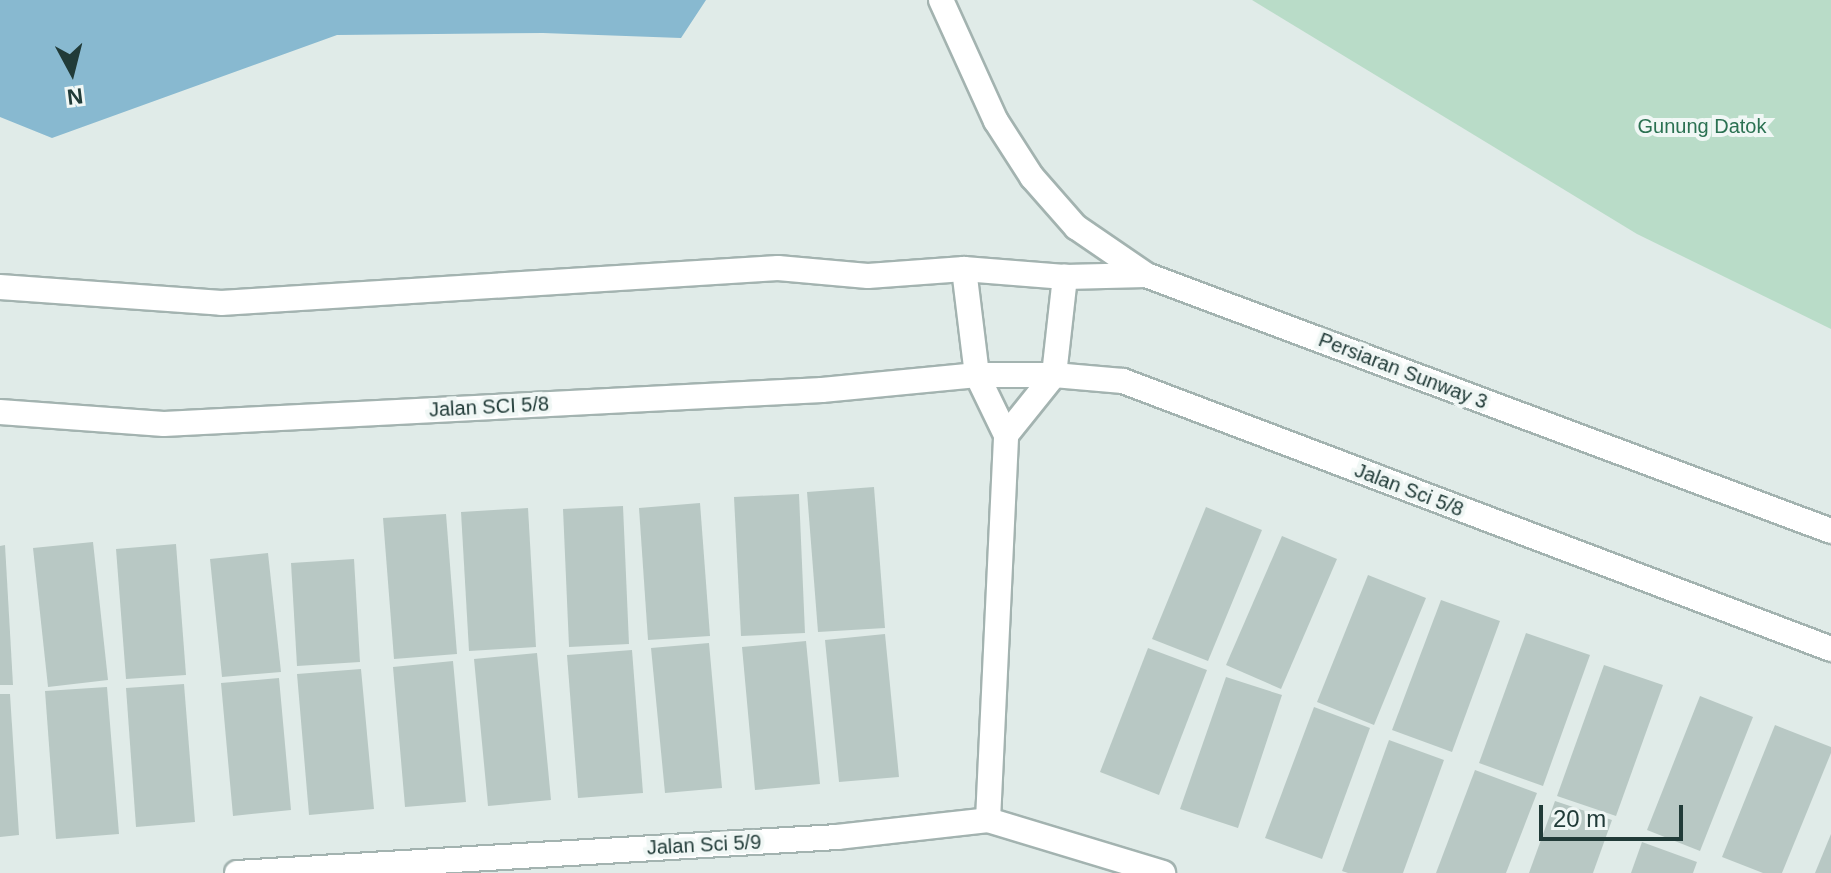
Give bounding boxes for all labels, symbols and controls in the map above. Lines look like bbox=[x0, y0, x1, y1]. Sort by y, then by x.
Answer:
north arrow bbox=[32, 32, 112, 112]
text: N bbox=[66, 83, 84, 110]
park label: Gunung Datok bbox=[1638, 114, 1766, 138]
street label: Persiaran Sunway 3 bbox=[1315, 328, 1491, 414]
street label: Jalan SCI 5/8 bbox=[428, 392, 550, 422]
street label: Jalan Sci 5/8 bbox=[1351, 458, 1467, 522]
scale bar bbox=[1543, 789, 1687, 839]
text: 20 m bbox=[1553, 805, 1606, 832]
street label: Jalan Sci 5/9 bbox=[646, 830, 762, 860]

